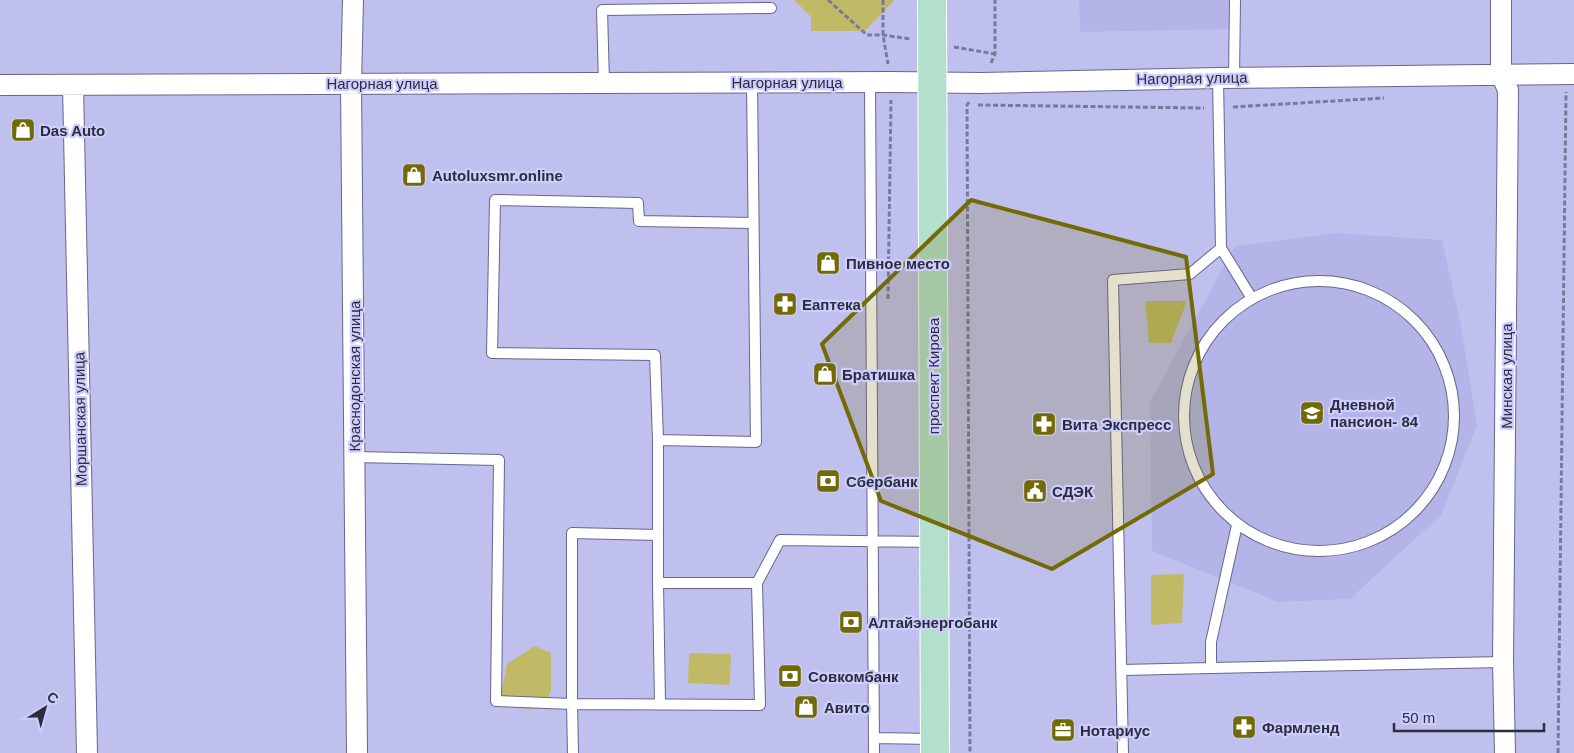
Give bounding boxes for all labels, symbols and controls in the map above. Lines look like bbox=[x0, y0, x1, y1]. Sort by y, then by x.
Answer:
street label: Нагорная улица bbox=[1136, 69, 1248, 87]
street label: Нагорная улица bbox=[731, 74, 843, 91]
street label: Нагорная улица bbox=[326, 75, 438, 92]
shop icon: Das Auto bbox=[10, 117, 36, 143]
place label: Das Auto bbox=[40, 122, 105, 139]
shop icon: Autoluxsmr.online bbox=[401, 162, 427, 188]
place label: Autoluxsmr.online bbox=[432, 167, 563, 184]
shop icon: Пивное место bbox=[815, 250, 841, 276]
place label: Пивное место bbox=[846, 255, 950, 272]
pharmacy icon: Еаптека bbox=[772, 291, 798, 317]
place label: Еаптека bbox=[802, 296, 862, 313]
street label: Краснодонская улица bbox=[346, 300, 363, 451]
street label: проспект Кирова bbox=[925, 317, 942, 434]
street label: Минская улица bbox=[1498, 323, 1515, 429]
street label: Моршанская улица bbox=[70, 351, 90, 486]
shop icon: Братишка bbox=[812, 361, 838, 387]
place label: Братишка bbox=[842, 366, 916, 383]
place label: Дневной пансион- 84 bbox=[1330, 396, 1419, 430]
school or university icon: Дневной пансион- 84 bbox=[1299, 400, 1325, 426]
pharmacy icon: Вита Экспресс bbox=[1031, 411, 1057, 437]
place label: Вита Экспресс bbox=[1062, 416, 1171, 433]
bank icon: Сбербанк bbox=[815, 468, 841, 494]
place label: Сбербанк bbox=[846, 473, 918, 490]
public building icon: СДЭК bbox=[1022, 478, 1048, 504]
place label: СДЭК bbox=[1052, 483, 1094, 500]
bank icon: Алтайэнергобанк bbox=[838, 609, 864, 635]
place label: Алтайэнергобанк bbox=[868, 614, 998, 631]
bank icon: Совкомбанк bbox=[777, 663, 803, 689]
place label: Совкомбанк bbox=[808, 668, 899, 685]
north arrow bbox=[20, 683, 70, 733]
text: С bbox=[44, 688, 62, 707]
shop icon: Авито bbox=[793, 694, 819, 720]
place label: Авито bbox=[824, 699, 870, 716]
scale bar bbox=[1394, 700, 1544, 732]
text: 50 m bbox=[1402, 709, 1435, 726]
pharmacy icon: Фармленд bbox=[1231, 714, 1257, 740]
office icon: Нотариус bbox=[1050, 717, 1076, 743]
place label: Фармленд bbox=[1262, 719, 1340, 736]
place label: Нотариус bbox=[1080, 722, 1150, 739]

